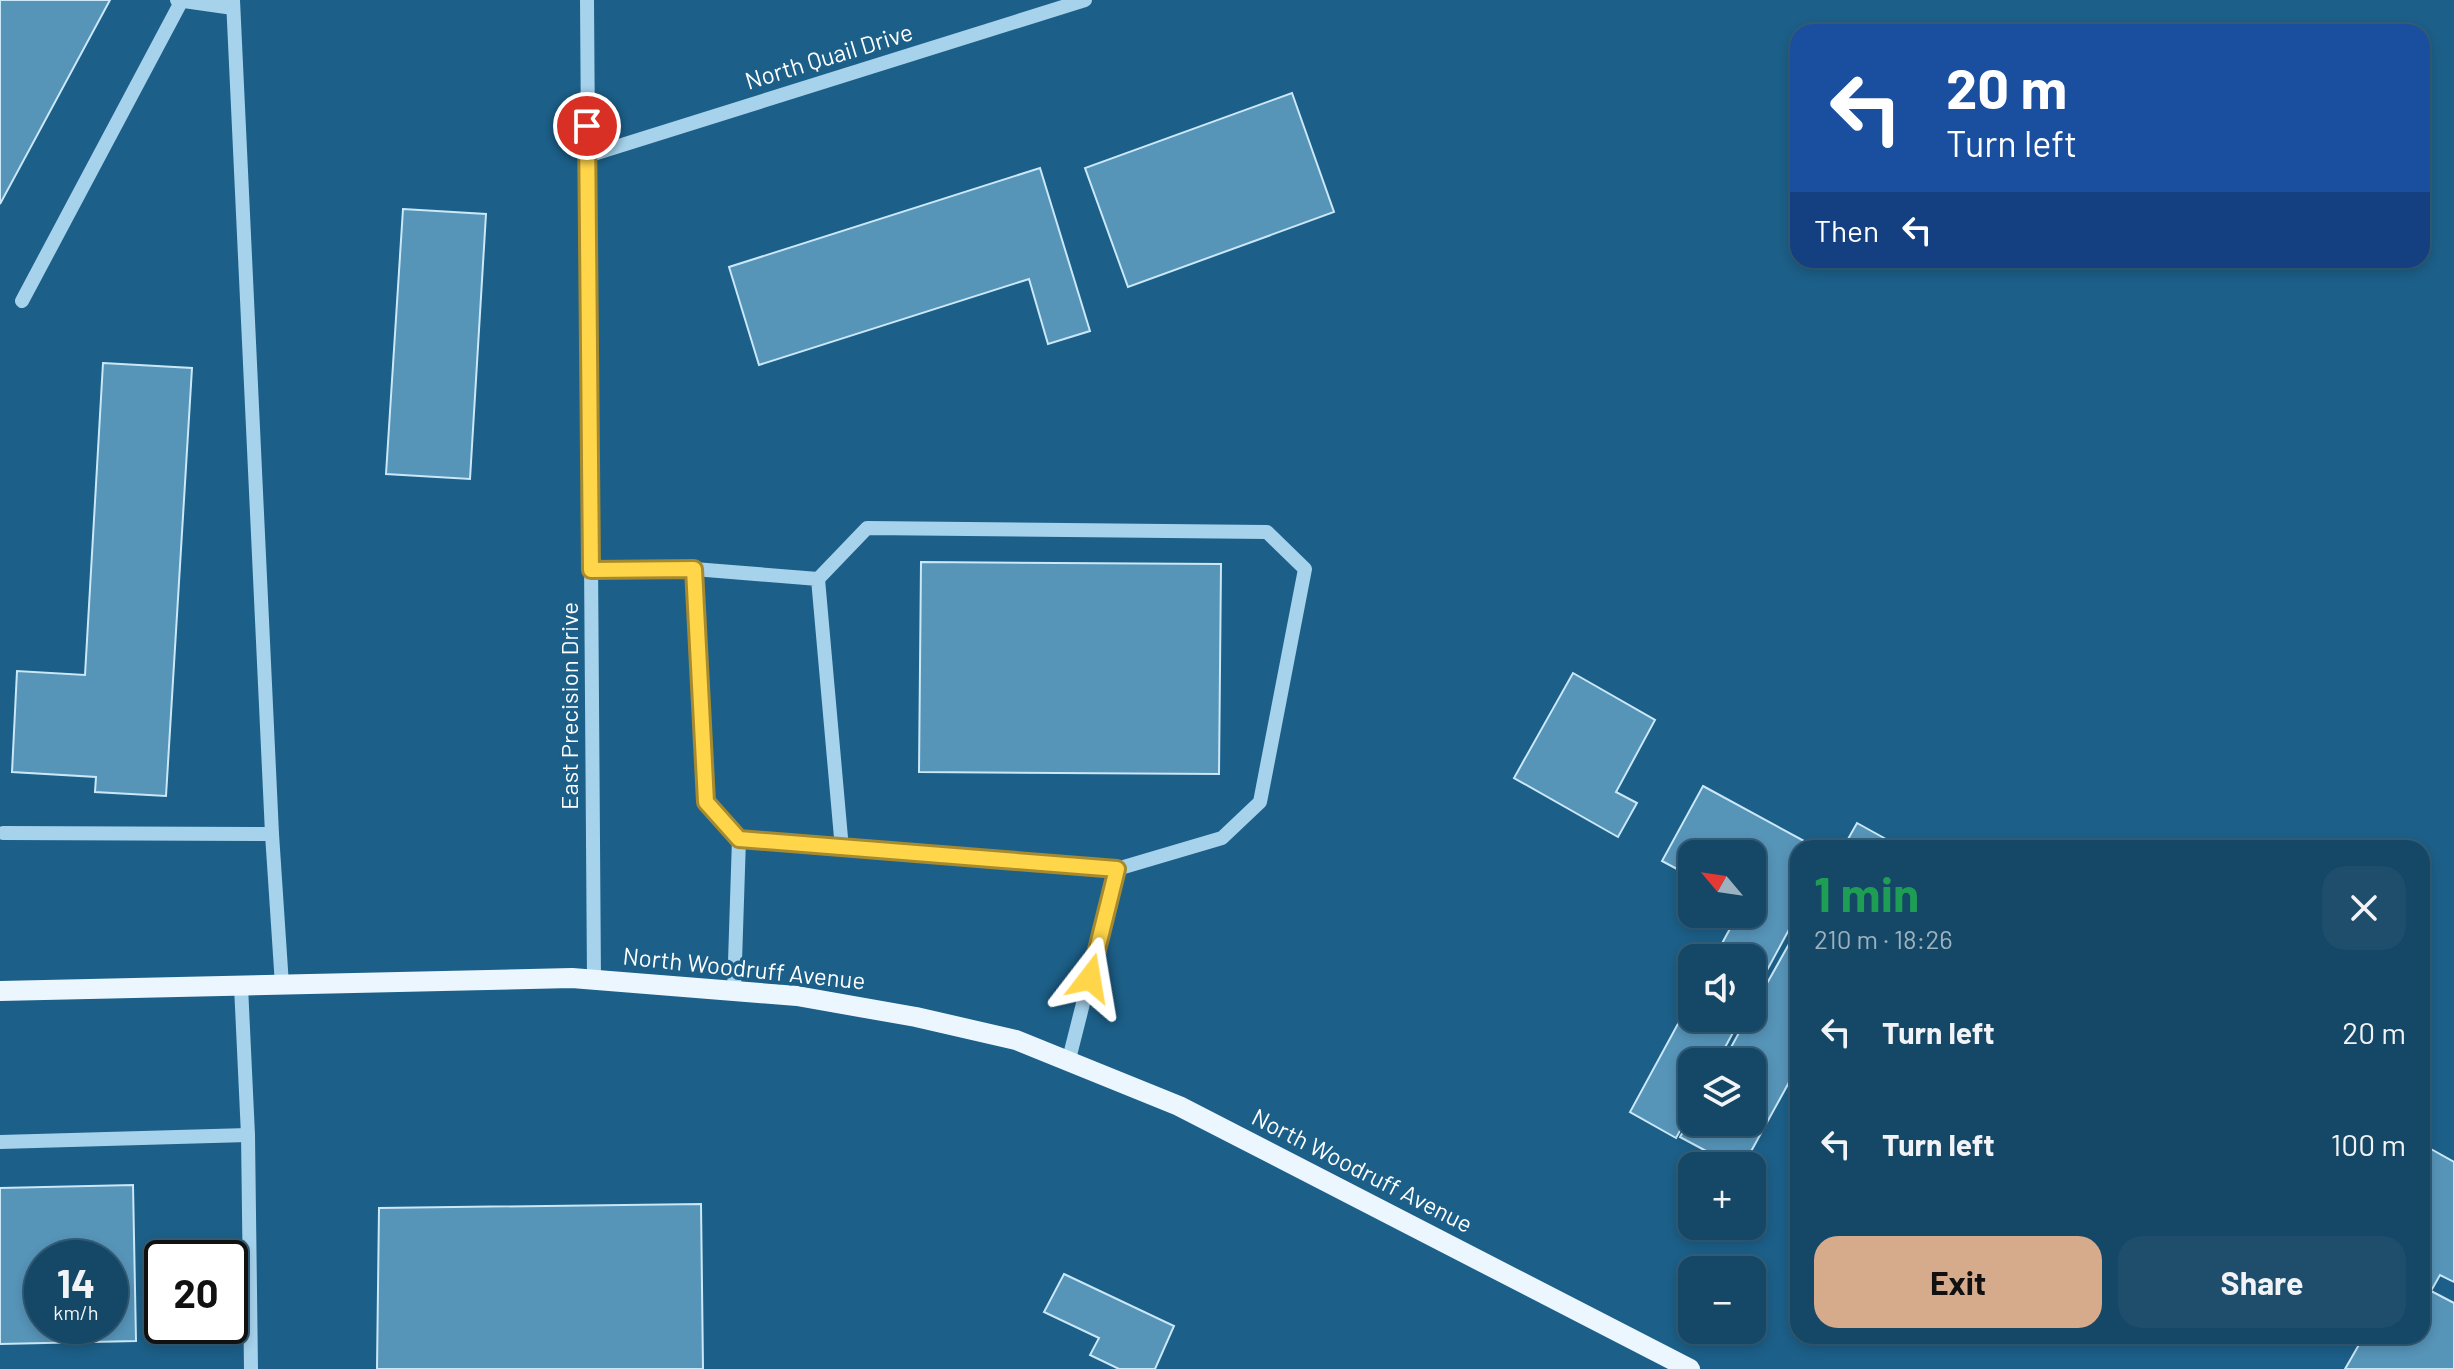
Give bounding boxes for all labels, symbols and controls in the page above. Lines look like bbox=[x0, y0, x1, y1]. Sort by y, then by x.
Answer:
street label: North Quail Drive bbox=[741, 16, 916, 95]
text: 20 m bbox=[1946, 53, 2067, 120]
icon: left bbox=[1814, 56, 1918, 160]
pin bbox=[553, 92, 621, 160]
icon: arrive bbox=[565, 104, 609, 148]
text: Turn left bbox=[1946, 121, 2077, 164]
icon: left bbox=[1895, 208, 1939, 252]
text: Then bbox=[1814, 212, 1879, 248]
street label: East Precision Drive bbox=[554, 602, 583, 810]
north arrow bbox=[1678, 840, 1766, 928]
map controls bbox=[1678, 840, 1766, 1344]
text: 1 min bbox=[1814, 864, 1919, 922]
button: close bbox=[2322, 866, 2406, 950]
text: 210 m · 18:26 bbox=[1814, 923, 1953, 954]
position arrow bbox=[1048, 936, 1132, 1020]
street label: North Woodruff Avenue bbox=[621, 940, 867, 995]
button: sound bbox=[1678, 944, 1766, 1032]
icon: left bbox=[1814, 1010, 1858, 1054]
text: Turn left bbox=[1882, 1014, 1995, 1050]
text: 20 m bbox=[2342, 1014, 2406, 1050]
button: layers bbox=[1678, 1048, 1766, 1136]
street label: North Woodruff Avenue bbox=[1247, 1101, 1478, 1238]
icon: left bbox=[1814, 1122, 1858, 1166]
text: Turn left bbox=[1882, 1126, 1995, 1162]
text: 100 m bbox=[2331, 1126, 2406, 1162]
button: + bbox=[1678, 1152, 1766, 1240]
button: Exit bbox=[1814, 1236, 2102, 1328]
button: Share bbox=[2118, 1236, 2406, 1328]
speed limit sign: 20 bbox=[144, 1240, 248, 1344]
button: − bbox=[1678, 1256, 1766, 1344]
text: 14 bbox=[57, 1258, 95, 1306]
text: km/h bbox=[53, 1300, 99, 1324]

